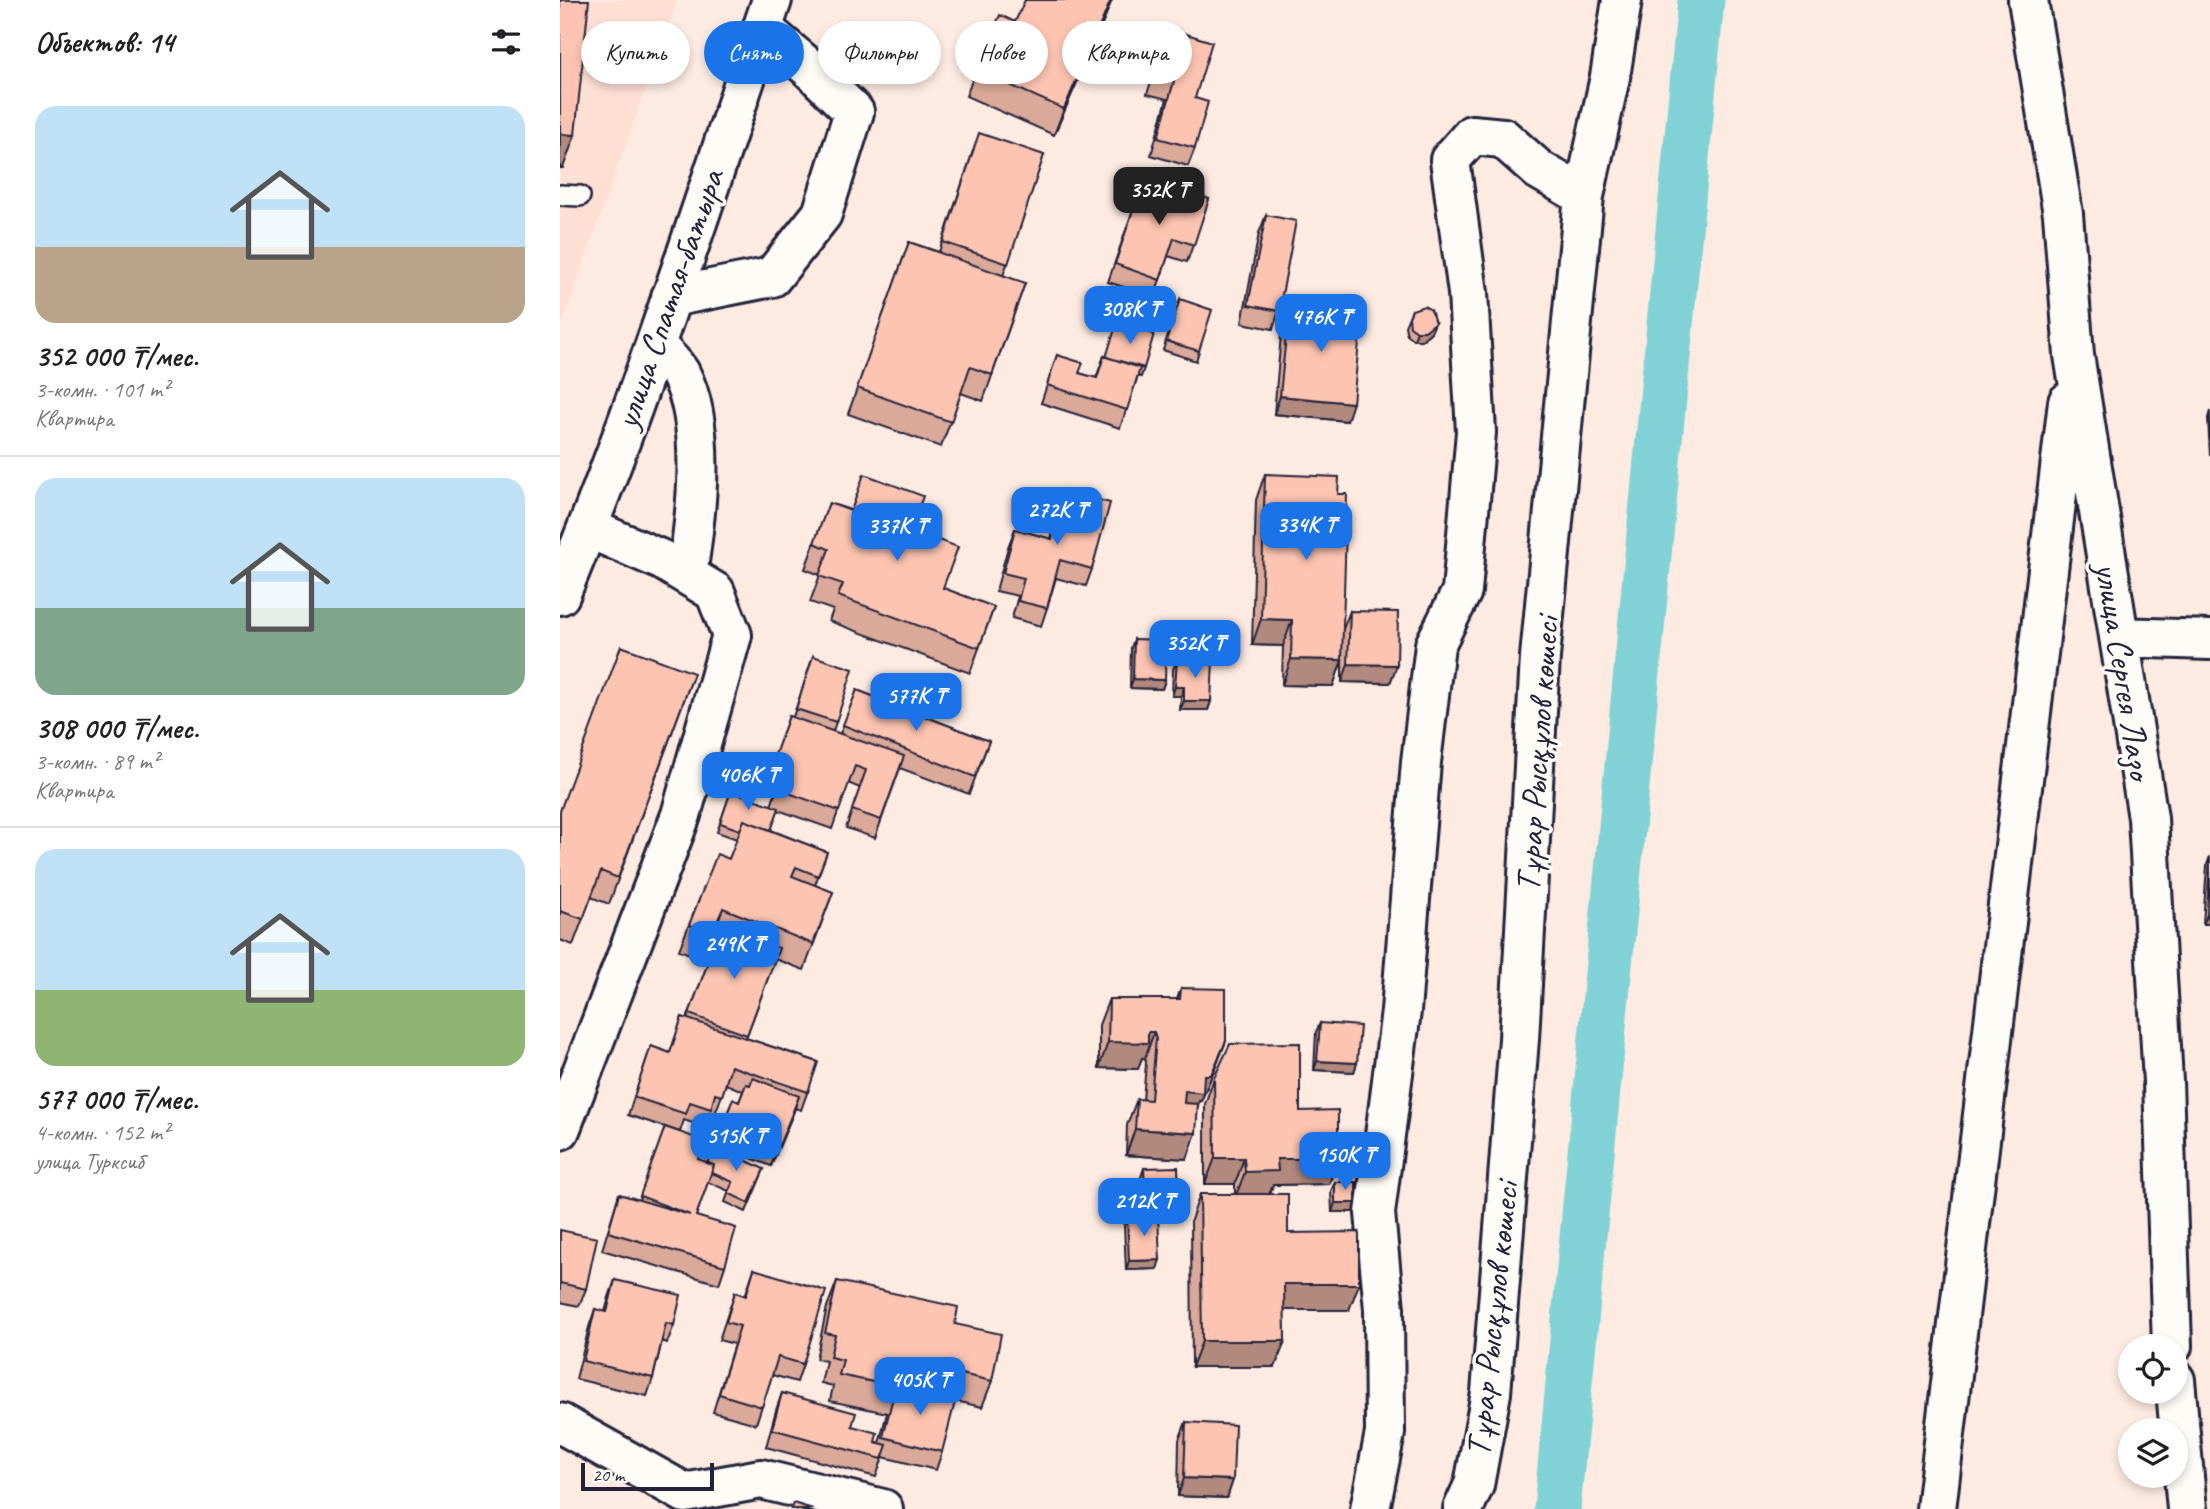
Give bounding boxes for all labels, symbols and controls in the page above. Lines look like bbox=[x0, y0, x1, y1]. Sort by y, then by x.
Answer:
chip: Купить bbox=[581, 21, 690, 84]
chip: Снять bbox=[704, 21, 804, 84]
chip: Фильтры bbox=[818, 21, 941, 84]
chip: Новое bbox=[955, 21, 1048, 84]
chip: Квартира bbox=[1062, 21, 1192, 84]
text: Объектов: 14 bbox=[35, 23, 174, 61]
icon: filters bbox=[487, 23, 525, 61]
icon: home bbox=[217, 152, 343, 278]
street label: улица Спатая-батыра bbox=[603, 161, 735, 436]
pin: 352K ₸ bbox=[1102, 168, 1216, 227]
text: 352K ₸ bbox=[1129, 175, 1189, 204]
pin: 308K ₸ bbox=[1073, 286, 1187, 346]
text: 308K ₸ bbox=[1100, 294, 1160, 323]
pin: 476K ₸ bbox=[1264, 294, 1378, 354]
text: 476K ₸ bbox=[1291, 302, 1351, 331]
text: 352 000 ₸/мес. bbox=[35, 337, 198, 375]
text: 3-комн. · 101 m² bbox=[35, 375, 169, 404]
text: Квартира bbox=[35, 404, 113, 433]
pin: 272K ₸ bbox=[1000, 488, 1114, 547]
text: 272K ₸ bbox=[1027, 495, 1087, 524]
pin: 334K ₸ bbox=[1249, 503, 1363, 562]
pin: 337K ₸ bbox=[840, 504, 954, 563]
text: 334K ₸ bbox=[1276, 510, 1336, 539]
text: 337K ₸ bbox=[867, 511, 927, 540]
icon: home bbox=[217, 524, 343, 650]
street label: улица Сергея Лазо bbox=[2084, 558, 2164, 786]
street label: Тұрар Рысқұлов көшесі bbox=[1505, 610, 1569, 893]
pin: 352K ₸ bbox=[1138, 620, 1252, 680]
text: 352K ₸ bbox=[1165, 628, 1225, 657]
pin: 577K ₸ bbox=[859, 674, 973, 733]
text: 577K ₸ bbox=[887, 681, 945, 710]
text: 308 000 ₸/мес. bbox=[35, 709, 199, 747]
text: 3-комн. · 89 m² bbox=[35, 747, 159, 776]
pin: 406K ₸ bbox=[691, 752, 805, 812]
text: 406K ₸ bbox=[718, 760, 778, 789]
text: Квартира bbox=[35, 776, 113, 805]
icon: home bbox=[217, 895, 343, 1021]
pin: 249K ₸ bbox=[677, 922, 791, 981]
text: 249K ₸ bbox=[704, 929, 764, 958]
text: 577 000 ₸/мес. bbox=[35, 1080, 198, 1118]
pin: 515K ₸ bbox=[679, 1114, 793, 1173]
text: 4-комн. · 152 m² bbox=[35, 1118, 169, 1147]
text: 515K ₸ bbox=[707, 1121, 765, 1150]
pin: 150K ₸ bbox=[1288, 1132, 1402, 1192]
text: 150K ₸ bbox=[1315, 1140, 1375, 1169]
text: улица Турксиб bbox=[35, 1147, 143, 1176]
street label: Тұрар Рысқұлов көшесі bbox=[1455, 1175, 1529, 1459]
pin: 212K ₸ bbox=[1087, 1178, 1201, 1238]
text: 212K ₸ bbox=[1114, 1186, 1174, 1215]
map controls bbox=[2118, 1334, 2188, 1488]
button: locate bbox=[2118, 1334, 2188, 1404]
pin: 405K ₸ bbox=[863, 1358, 977, 1417]
text: 405K ₸ bbox=[890, 1365, 950, 1394]
button: layers bbox=[2118, 1418, 2188, 1488]
scale bar bbox=[581, 1460, 714, 1492]
text: 20 m bbox=[592, 1463, 624, 1487]

